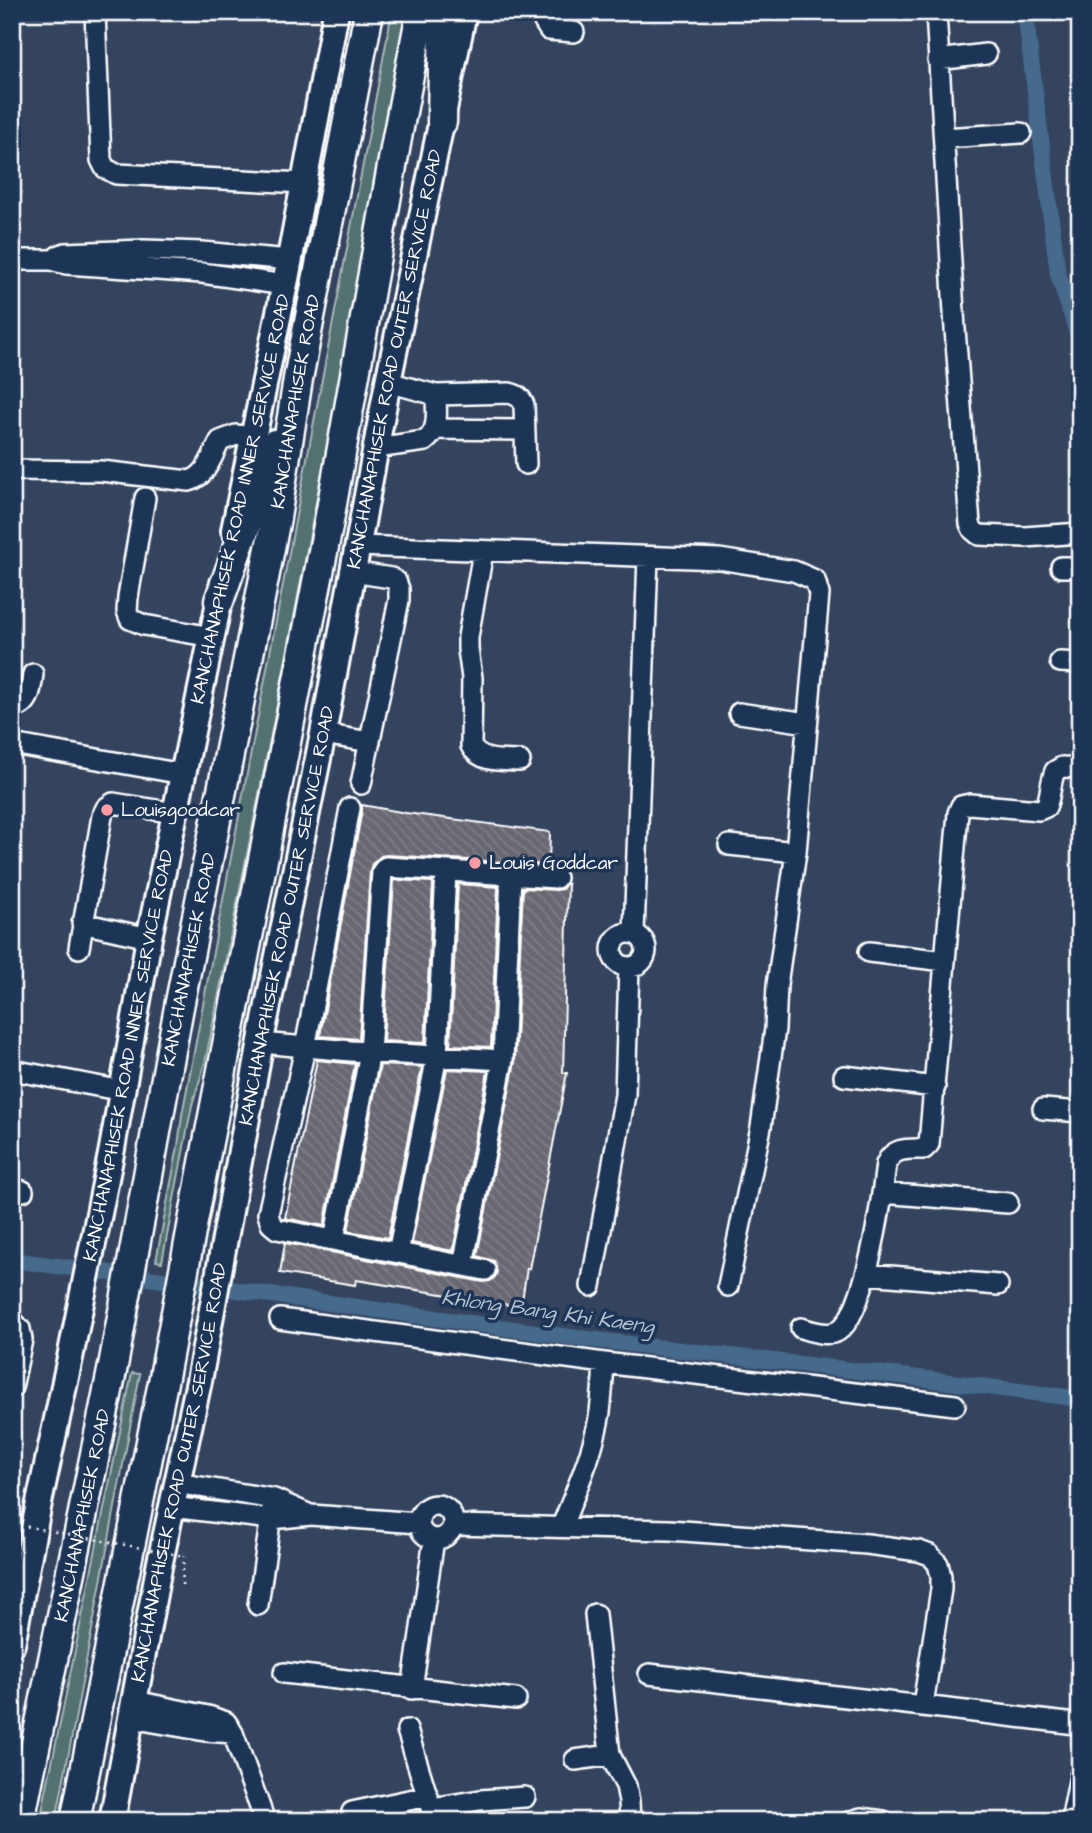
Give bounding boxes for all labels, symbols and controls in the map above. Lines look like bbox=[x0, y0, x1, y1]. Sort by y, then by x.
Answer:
street label: KANCHANAPHISEK ROAD OUTER SERVICE ROAD bbox=[340, 147, 449, 571]
street label: KANCHANAPHISEK ROAD INNER SERVICE ROAD bbox=[184, 292, 298, 706]
street label: KANCHANAPHISEK ROAD bbox=[264, 292, 328, 511]
street label: KANCHANAPHISEK ROAD OUTER SERVICE ROAD bbox=[232, 704, 341, 1128]
place label: Louisgoodcar bbox=[121, 797, 241, 825]
marker: Louisgoodcar bbox=[99, 802, 115, 818]
street label: KANCHANAPHISEK ROAD INNER SERVICE ROAD bbox=[76, 847, 181, 1264]
street label: KANCHANAPHISEK ROAD bbox=[155, 850, 223, 1068]
place label: Louis Goddcar bbox=[489, 850, 619, 877]
marker: Louis Goddcar bbox=[467, 855, 483, 871]
street label: KANCHANAPHISEK ROAD OUTER SERVICE ROAD bbox=[124, 1261, 234, 1684]
water label: Khlong Bang Khi Kaeng bbox=[440, 1283, 657, 1342]
street label: KANCHANAPHISEK ROAD bbox=[48, 1406, 117, 1624]

